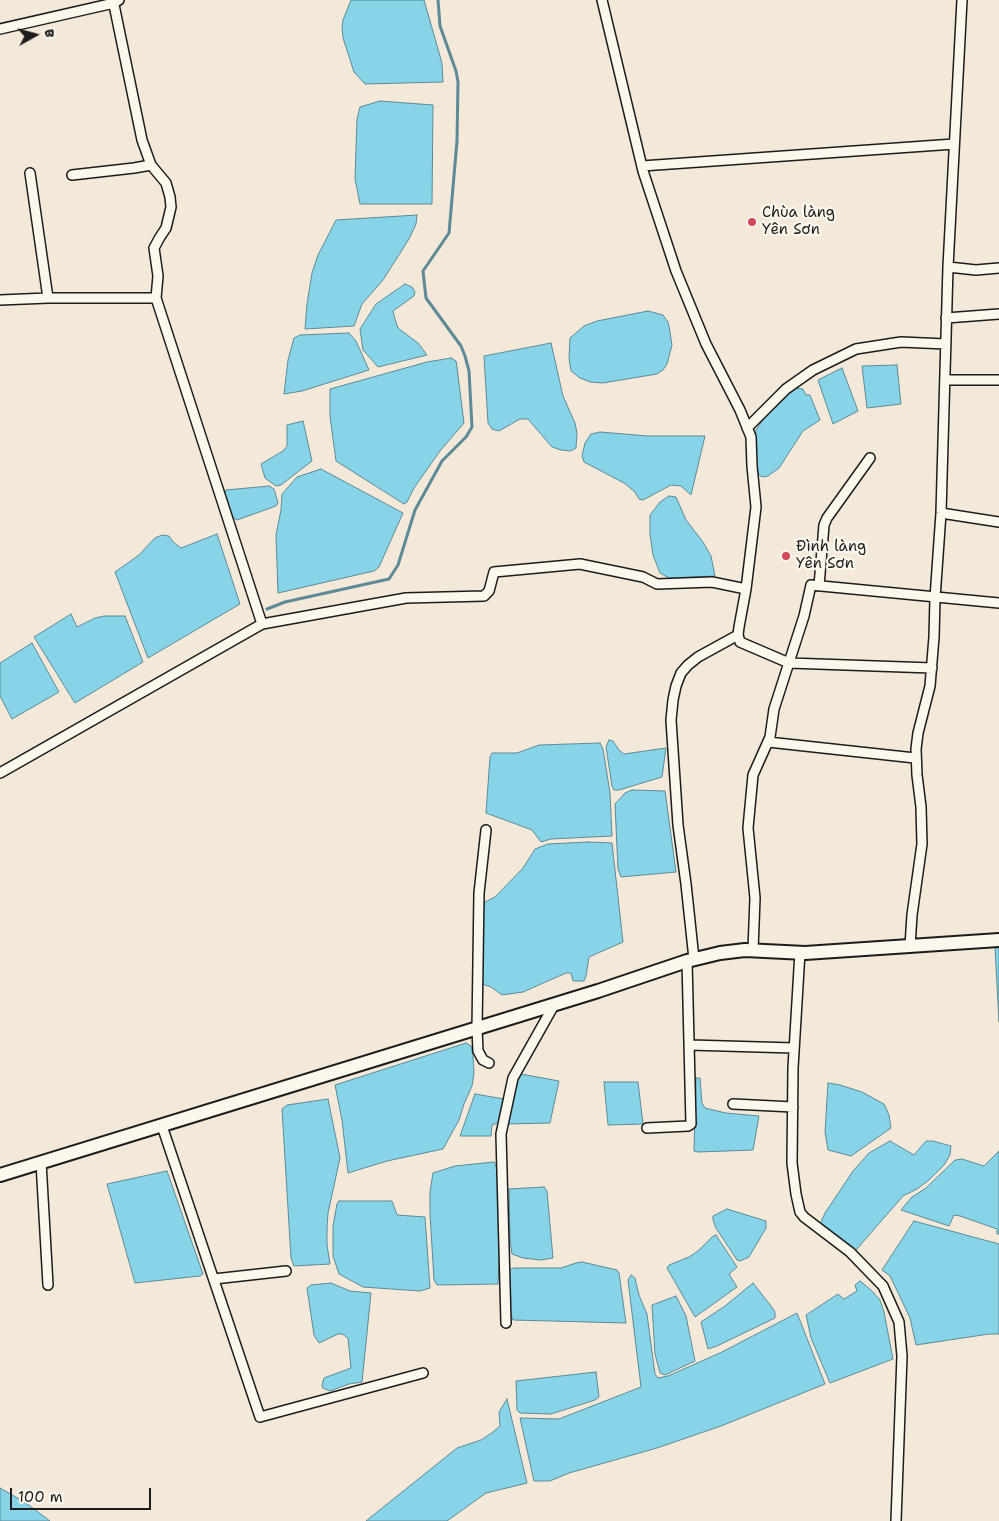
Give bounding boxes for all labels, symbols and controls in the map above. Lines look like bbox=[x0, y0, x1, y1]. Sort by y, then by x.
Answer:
north arrow bbox=[10, 10, 60, 60]
text: B bbox=[40, 28, 59, 39]
place label: Chùa làng Yên Sơn bbox=[762, 204, 835, 239]
marker: Chùa làng Yên Sơn bbox=[746, 216, 758, 228]
place label: Đình làng Yên Sơn bbox=[796, 538, 866, 573]
marker: Đình làng Yên Sơn bbox=[780, 550, 792, 562]
scale bar bbox=[12, 1478, 154, 1510]
text: 100 m bbox=[18, 1487, 63, 1507]

